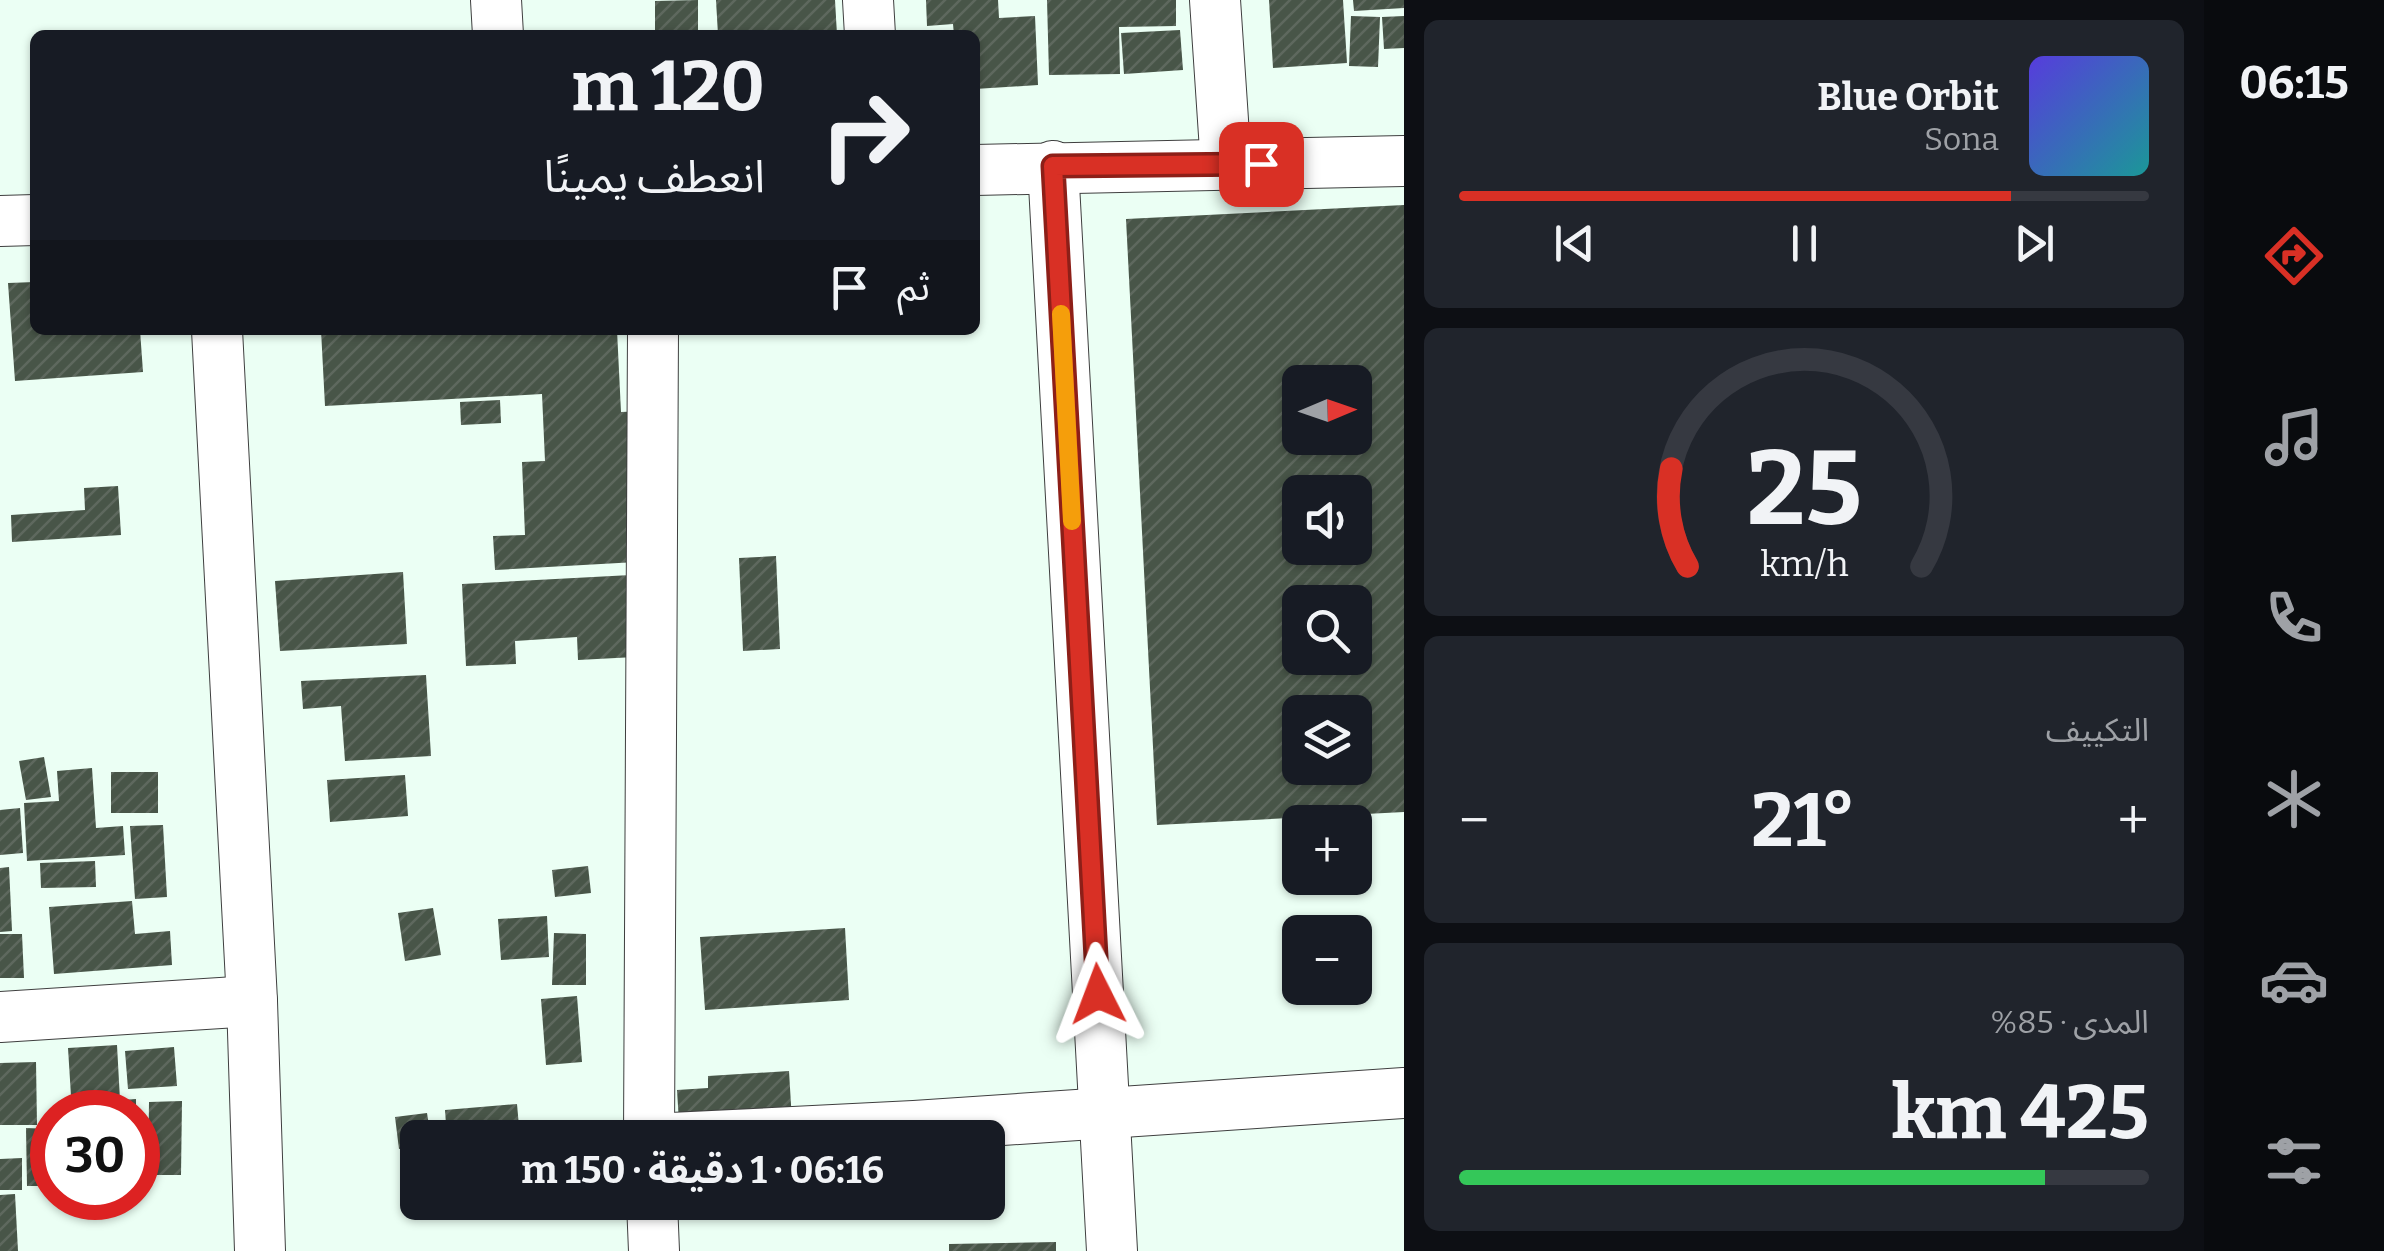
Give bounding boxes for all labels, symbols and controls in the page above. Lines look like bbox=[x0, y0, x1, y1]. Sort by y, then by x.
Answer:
text: 120 m bbox=[572, 45, 765, 129]
text: 06:15 bbox=[2239, 56, 2349, 110]
icon: right bbox=[800, 70, 930, 200]
text: Blue Orbit bbox=[1817, 74, 1999, 120]
text: Sona bbox=[1924, 120, 1999, 158]
pin bbox=[1219, 122, 1304, 207]
icon: arrive bbox=[1234, 137, 1289, 192]
text: انعطف يمينًا bbox=[544, 150, 765, 204]
icon: previous bbox=[1547, 216, 1602, 271]
icon: pause bbox=[1777, 216, 1832, 271]
icon: next bbox=[2007, 216, 2062, 271]
icon: directions bbox=[2259, 221, 2329, 291]
icon: arrive bbox=[822, 260, 877, 315]
text: ثم bbox=[897, 264, 930, 310]
north arrow bbox=[1282, 365, 1372, 455]
map controls bbox=[1282, 365, 1372, 1005]
icon: music bbox=[2259, 402, 2329, 472]
text: 25 bbox=[1746, 427, 1862, 552]
button: sound bbox=[1282, 475, 1372, 565]
text: km/h bbox=[1760, 543, 1848, 585]
icon: phone bbox=[2259, 583, 2329, 653]
button: search bbox=[1282, 585, 1372, 675]
button: layers bbox=[1282, 695, 1372, 785]
text: التكييف bbox=[2046, 711, 2149, 749]
icon: climate bbox=[2259, 764, 2329, 834]
text: 21° bbox=[1751, 776, 1856, 866]
text: − bbox=[1459, 788, 1489, 854]
text: + bbox=[2118, 788, 2149, 854]
button: + bbox=[1282, 805, 1372, 895]
button: − bbox=[1282, 915, 1372, 1005]
position arrow bbox=[1046, 942, 1150, 1046]
icon: car bbox=[2259, 945, 2329, 1015]
text: المدى · 85% bbox=[1990, 1003, 2149, 1041]
text: 425 km bbox=[1891, 1068, 2149, 1158]
speed limit sign: 30 bbox=[30, 1090, 160, 1220]
icon: filters bbox=[2259, 1126, 2329, 1196]
text: 06:16 · 1 دقيقة · 150 m bbox=[521, 1147, 884, 1193]

